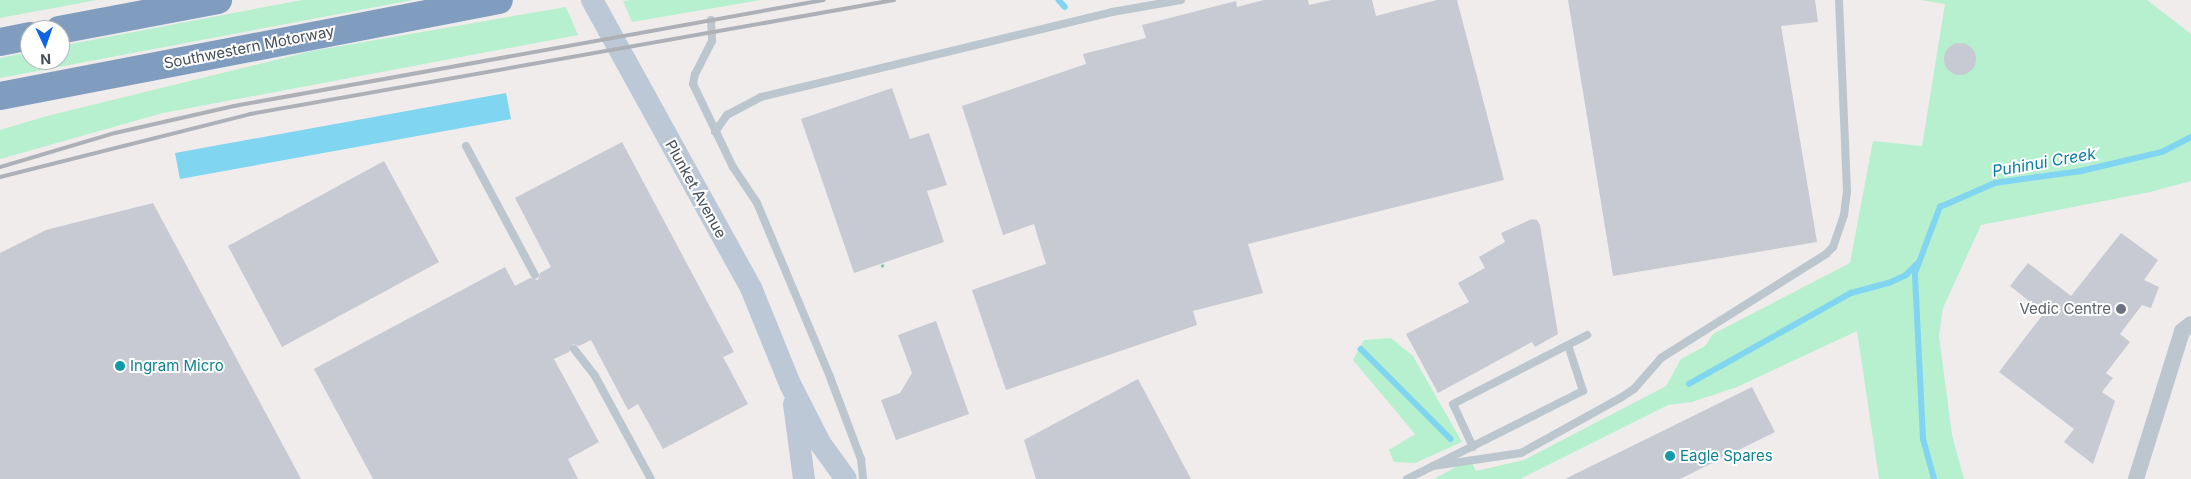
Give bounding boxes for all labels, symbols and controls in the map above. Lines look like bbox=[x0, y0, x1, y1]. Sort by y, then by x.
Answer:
north arrow bbox=[20, 20, 70, 70]
street label: Southwestern Motorway bbox=[162, 22, 336, 72]
text: N bbox=[40, 51, 52, 68]
street label: Plunket Avenue bbox=[662, 137, 730, 241]
water label: Puhinui Creek bbox=[1991, 143, 2097, 181]
place label: Vedic Centre bbox=[2019, 300, 2111, 318]
marker: Vedic Centre bbox=[2115, 303, 2127, 315]
place label: Ingram Micro bbox=[130, 357, 224, 375]
marker: Ingram Micro bbox=[114, 360, 126, 372]
place label: Eagle Spares bbox=[1680, 447, 1773, 465]
marker: Eagle Spares bbox=[1664, 450, 1676, 462]

